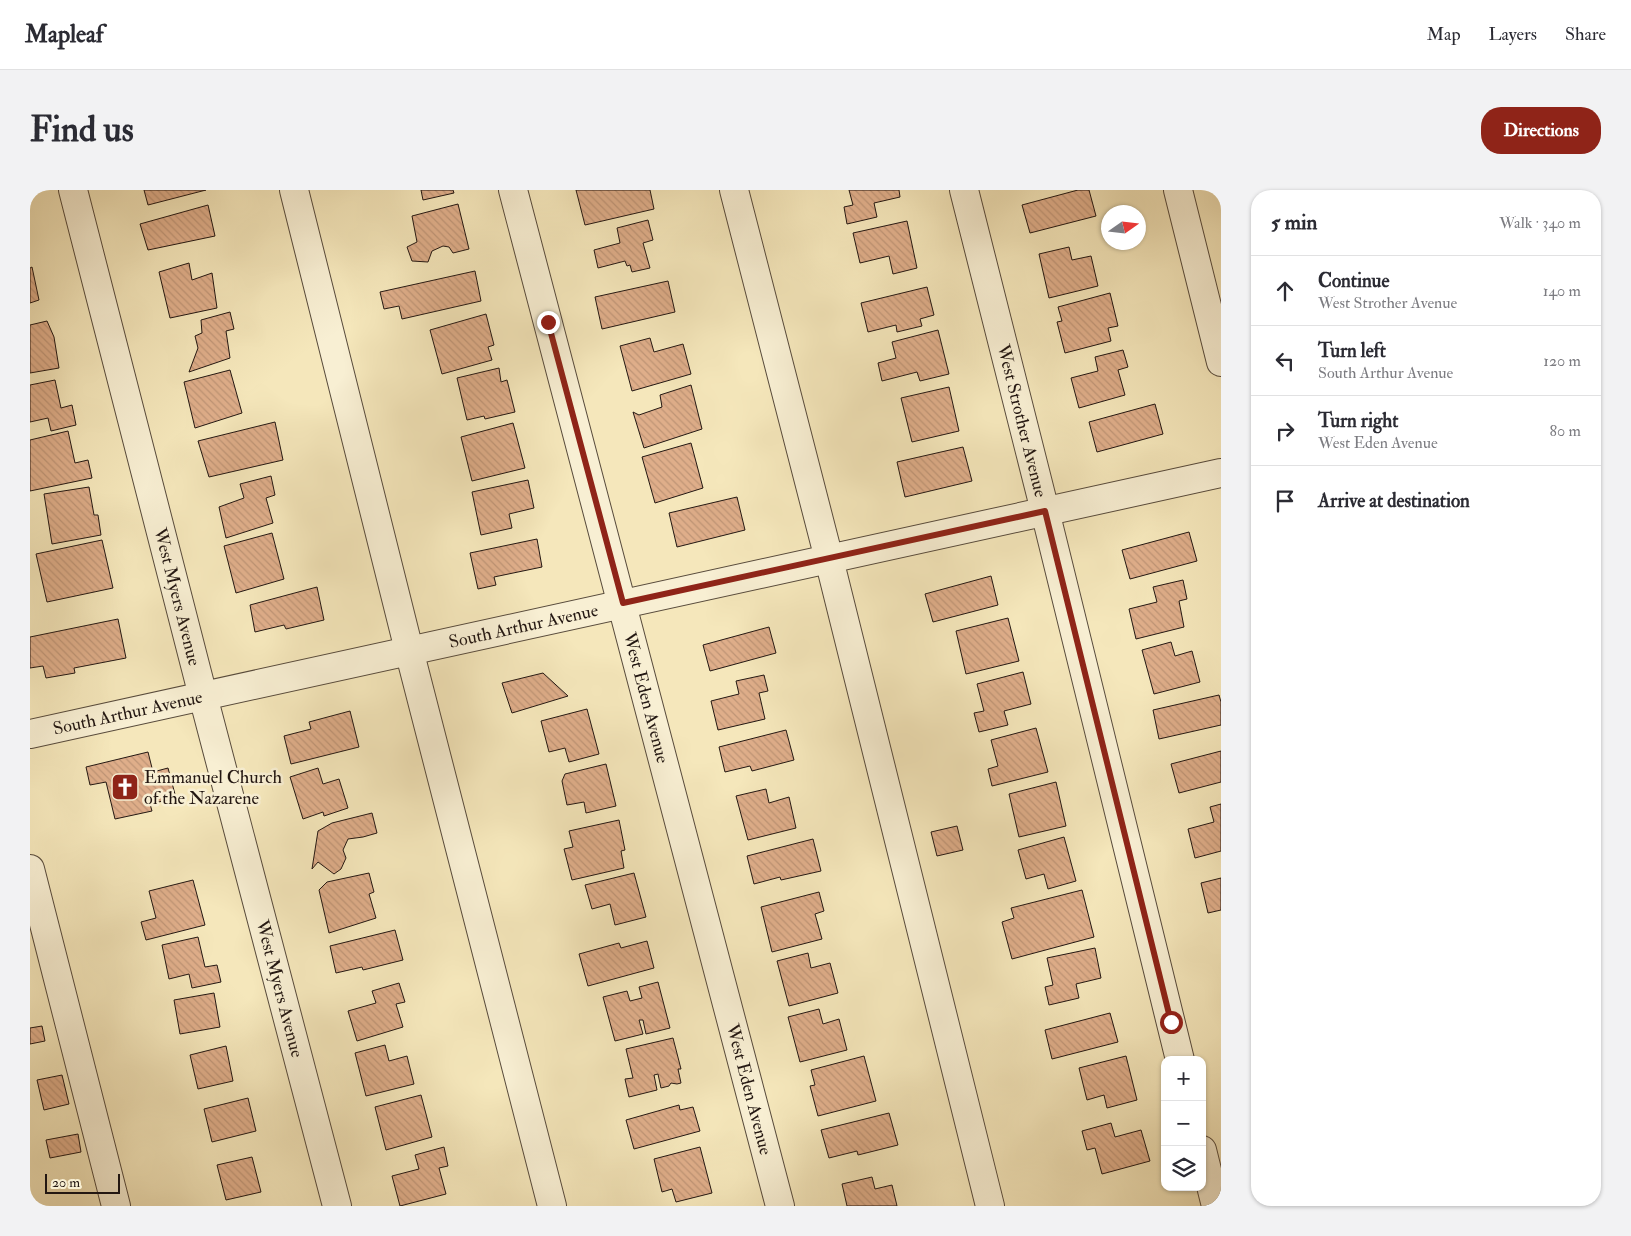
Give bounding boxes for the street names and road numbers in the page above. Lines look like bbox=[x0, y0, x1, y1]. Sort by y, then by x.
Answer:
street label: West Strother Avenue bbox=[992, 341, 1053, 500]
street label: West Myers Avenue bbox=[149, 525, 206, 669]
street label: South Arthur Avenue bbox=[446, 598, 601, 653]
street label: West Eden Avenue bbox=[618, 629, 675, 766]
street label: South Arthur Avenue bbox=[51, 685, 205, 740]
street label: West Myers Avenue bbox=[251, 916, 309, 1060]
street label: West Eden Avenue bbox=[721, 1020, 778, 1158]

